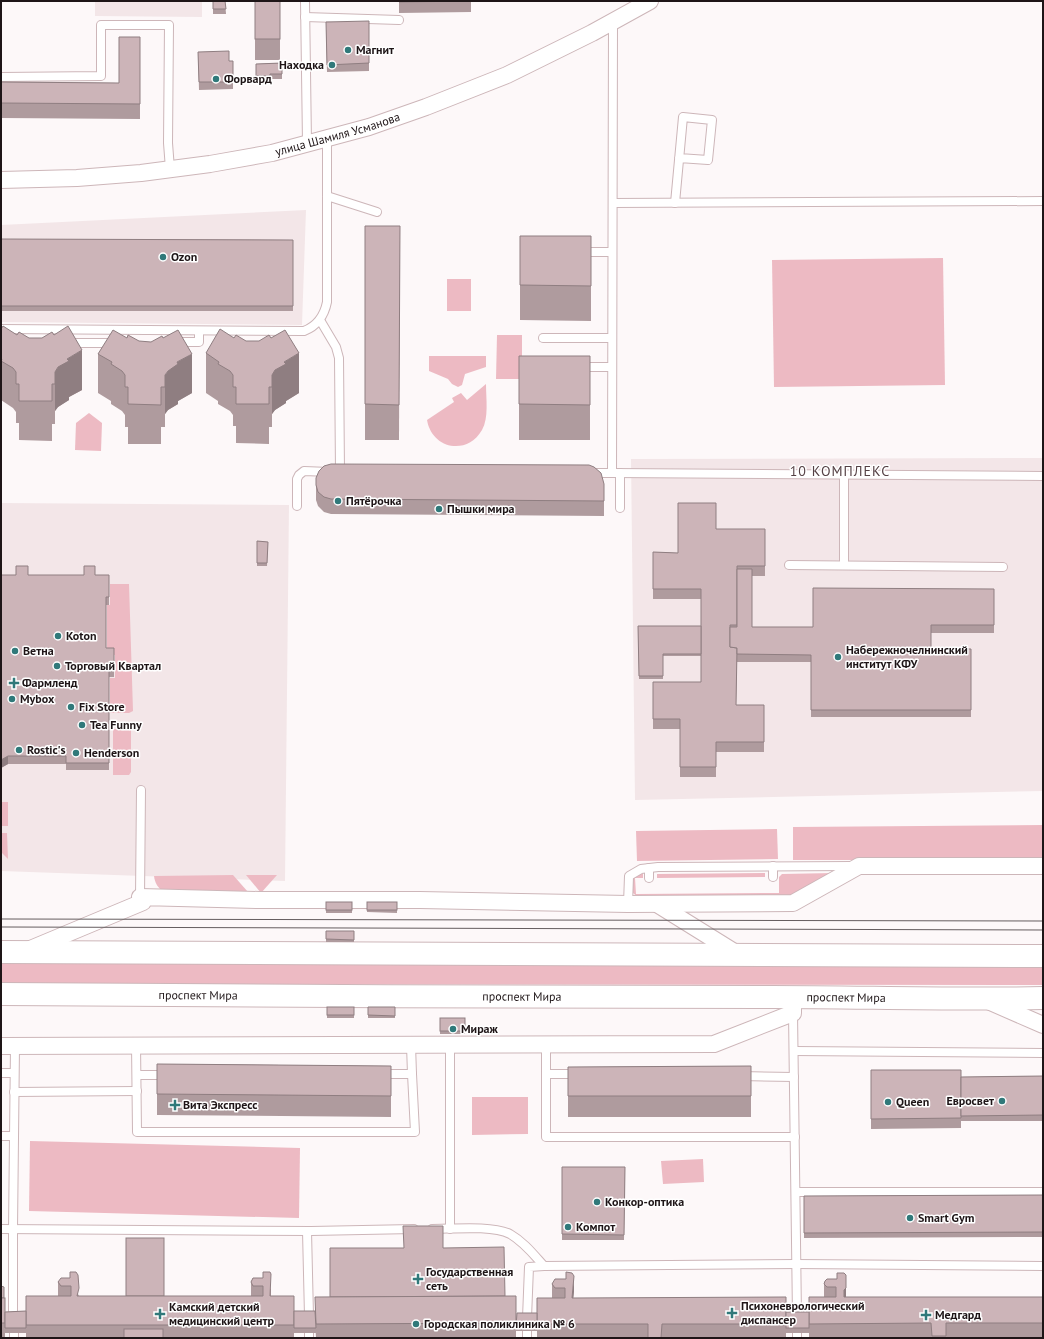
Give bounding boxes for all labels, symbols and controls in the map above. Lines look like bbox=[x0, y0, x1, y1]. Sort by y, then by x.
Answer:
place label: Магнит bbox=[356, 42, 394, 57]
marker: Магнит bbox=[343, 45, 353, 55]
place label: Находка bbox=[279, 57, 324, 72]
marker: Находка bbox=[327, 60, 337, 70]
place label: Форвард bbox=[224, 71, 272, 86]
marker: Форвард bbox=[211, 74, 221, 84]
street label: улица Шамиля Усманова bbox=[274, 109, 402, 159]
place label: Ozon bbox=[171, 249, 197, 264]
marker: Ozon bbox=[158, 252, 168, 262]
district label: 10 КОМПЛЕКС bbox=[790, 462, 890, 480]
place label: Пятёрочка bbox=[346, 493, 402, 508]
marker: Пятёрочка bbox=[333, 496, 343, 506]
place label: Пышки мира bbox=[447, 501, 515, 516]
marker: Пышки мира bbox=[434, 504, 444, 514]
place label: Koton bbox=[66, 628, 96, 643]
marker: Koton bbox=[53, 631, 63, 641]
place label: Набережночелнинский институт КФУ bbox=[846, 642, 968, 671]
place label: Ветна bbox=[23, 643, 54, 658]
marker: Ветна bbox=[10, 646, 20, 656]
marker: Набережночелнинский институт КФУ bbox=[833, 652, 843, 662]
place label: Торговый Квартал bbox=[65, 658, 161, 673]
marker: Торговый Квартал bbox=[52, 661, 62, 671]
place label: Фармленд bbox=[22, 675, 78, 690]
marker: Фармленд bbox=[9, 678, 19, 688]
place label: Mybox bbox=[20, 691, 55, 706]
marker: Mybox bbox=[7, 694, 17, 704]
place label: Fix Store bbox=[79, 699, 125, 714]
marker: Fix Store bbox=[66, 702, 76, 712]
place label: Tea Funny bbox=[90, 717, 142, 732]
marker: Tea Funny bbox=[77, 720, 87, 730]
place label: Rostiс's bbox=[27, 742, 66, 757]
marker: Rostiс's bbox=[14, 745, 24, 755]
place label: Henderson bbox=[84, 745, 139, 760]
marker: Henderson bbox=[71, 748, 81, 758]
street label: проспект Мира bbox=[158, 987, 238, 1003]
street label: проспект Мира bbox=[482, 989, 562, 1004]
street label: проспект Мира bbox=[806, 989, 886, 1005]
place label: Мираж bbox=[461, 1021, 499, 1036]
marker: Мираж bbox=[448, 1024, 458, 1034]
place label: Евросвет bbox=[946, 1093, 994, 1108]
place label: Queen bbox=[896, 1094, 929, 1109]
marker: Евросвет bbox=[997, 1096, 1007, 1106]
place label: Вита Экспресс bbox=[183, 1097, 258, 1112]
marker: Queen bbox=[883, 1097, 893, 1107]
marker: Вита Экспресс bbox=[170, 1100, 180, 1110]
place label: Конкор-оптика bbox=[605, 1194, 684, 1209]
marker: Конкор-оптика bbox=[592, 1197, 602, 1207]
place label: Smart Gym bbox=[918, 1210, 975, 1225]
marker: Smart Gym bbox=[905, 1213, 915, 1223]
place label: Компот bbox=[576, 1219, 615, 1234]
marker: Компот bbox=[563, 1222, 573, 1232]
place label: Государственная сеть bbox=[426, 1264, 513, 1293]
marker: Государственная сеть bbox=[413, 1274, 423, 1284]
place label: Психоневрологический диспансер bbox=[740, 1298, 864, 1327]
place label: Камский детский медицинский центр bbox=[169, 1299, 274, 1328]
marker: Психоневрологический диспансер bbox=[726, 1307, 738, 1319]
place label: Медгард bbox=[935, 1307, 981, 1322]
marker: Камский детский медицинский центр bbox=[154, 1308, 166, 1320]
marker: Медгард bbox=[920, 1309, 932, 1321]
place label: Городская поликлиника № 6 bbox=[424, 1316, 575, 1331]
marker: Городская поликлиника № 6 bbox=[411, 1319, 421, 1329]

